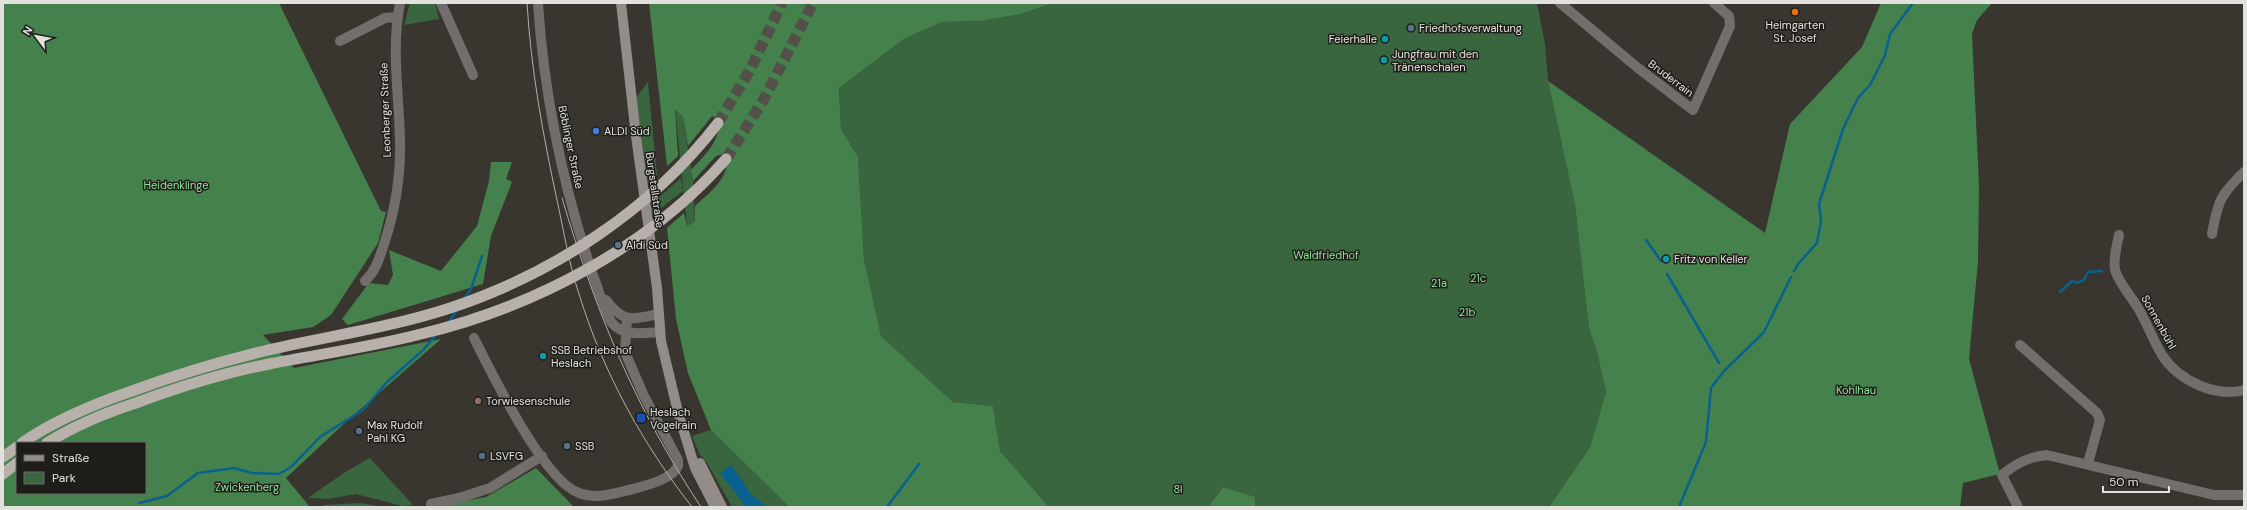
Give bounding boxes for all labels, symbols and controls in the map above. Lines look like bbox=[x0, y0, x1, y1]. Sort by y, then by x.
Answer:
marker: Heimgarten St. Josef bbox=[1790, 7, 1800, 17]
north arrow bbox=[16, 16, 56, 56]
place label: Heimgarten St. Josef bbox=[1765, 18, 1825, 45]
place label: Friedhofsverwaltung bbox=[1419, 21, 1522, 35]
marker: Friedhofsverwaltung bbox=[1406, 23, 1416, 33]
text: N bbox=[19, 24, 36, 38]
place label: Feierhalle bbox=[1329, 32, 1377, 46]
marker: Feierhalle bbox=[1380, 34, 1390, 44]
place label: Jungfrau mit den Tränenschalen bbox=[1392, 47, 1478, 74]
marker: Jungfrau mit den Tränenschalen bbox=[1379, 55, 1389, 65]
street label: Bruderrain bbox=[1646, 56, 1696, 100]
street label: Leonberger Straße bbox=[376, 62, 394, 158]
street label: Böblinger Straße bbox=[555, 104, 587, 190]
place label: ALDI Süd bbox=[604, 124, 650, 138]
marker: ALDI Süd bbox=[591, 126, 601, 136]
street label: Burgstallstraße bbox=[643, 151, 667, 229]
park label: Heidenklinge bbox=[144, 178, 208, 192]
place label: Aldi Süd bbox=[626, 238, 668, 252]
marker: Aldi Süd bbox=[613, 240, 623, 250]
park label: Waldfriedhof bbox=[1293, 248, 1359, 262]
place label: Fritz von Keller bbox=[1674, 252, 1748, 266]
marker: Fritz von Keller bbox=[1661, 254, 1671, 264]
park label: 21c bbox=[1470, 271, 1486, 285]
park label: 21a bbox=[1431, 276, 1447, 290]
street label: Sonnenbühl bbox=[2138, 292, 2180, 352]
park label: 21b bbox=[1459, 305, 1475, 319]
place label: SSB Betriebshof Heslach bbox=[551, 343, 633, 370]
marker: SSB Betriebshof Heslach bbox=[538, 351, 548, 361]
park label: Kohlhau bbox=[1836, 383, 1876, 397]
place label: Torwiesenschule bbox=[486, 394, 570, 408]
marker: Torwiesenschule bbox=[473, 396, 483, 406]
place label: Heslach Vogelrain bbox=[650, 405, 697, 432]
marker: Heslach Vogelrain bbox=[635, 412, 647, 424]
place label: Max Rudolf Pahl KG bbox=[367, 418, 423, 445]
marker: Max Rudolf Pahl KG bbox=[354, 426, 364, 436]
place label: SSB bbox=[575, 439, 595, 453]
marker: SSB bbox=[562, 441, 572, 451]
legend bbox=[16, 442, 146, 494]
place label: LSVFG bbox=[490, 449, 523, 463]
text: Straße bbox=[52, 450, 89, 466]
marker: LSVFG bbox=[477, 451, 487, 461]
scale bar bbox=[2103, 468, 2169, 494]
text: Park bbox=[52, 470, 76, 486]
text: 50 m bbox=[2109, 474, 2138, 490]
park label: Zwickenberg bbox=[215, 480, 279, 494]
park label: 8l bbox=[1173, 482, 1183, 496]

